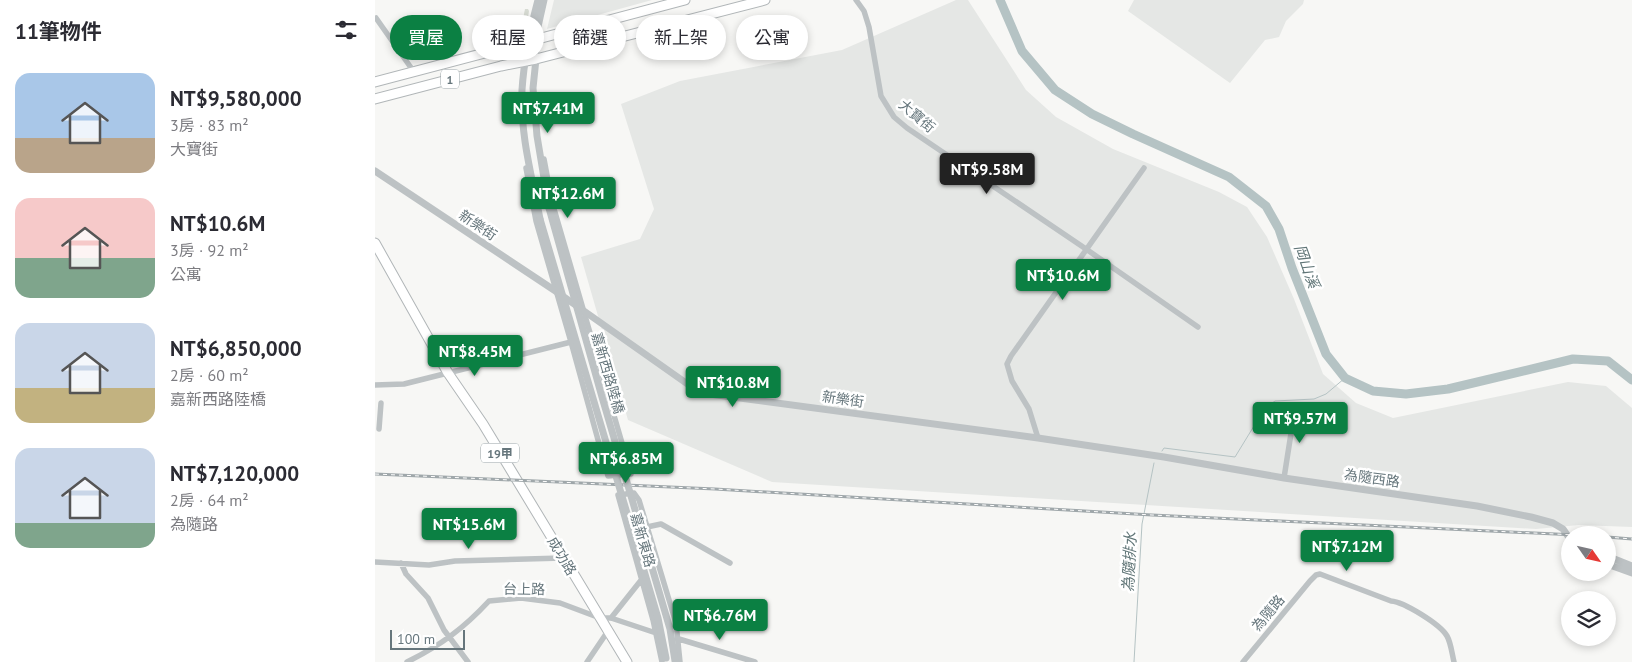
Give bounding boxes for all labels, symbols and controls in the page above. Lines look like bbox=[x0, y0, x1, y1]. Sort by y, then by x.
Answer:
chip: 買屋 bbox=[390, 15, 462, 60]
chip: 租屋 bbox=[472, 15, 544, 60]
chip: 篩選 bbox=[554, 15, 626, 60]
chip: 新上架 bbox=[636, 15, 726, 60]
chip: 公寓 bbox=[736, 15, 808, 60]
icon: filters bbox=[332, 16, 360, 44]
text: 11筆物件 bbox=[15, 18, 102, 45]
road number: 1 bbox=[441, 70, 459, 88]
text: NT$9,580,000 bbox=[170, 85, 302, 112]
pin: NT$7.41M bbox=[496, 92, 600, 134]
icon: home bbox=[55, 93, 115, 153]
street label: 大寶街 bbox=[895, 96, 939, 136]
text: NT$7.41M bbox=[513, 98, 583, 118]
text: 3房 · 83 m² bbox=[170, 115, 249, 135]
text: 大寶街 bbox=[170, 139, 218, 159]
pin: NT$9.58M bbox=[935, 152, 1039, 195]
text: NT$9.58M bbox=[951, 159, 1023, 179]
pin: NT$12.6M bbox=[516, 176, 620, 219]
text: NT$12.6M bbox=[532, 183, 604, 203]
street label: 新樂街 bbox=[456, 206, 500, 244]
text: NT$10.6M bbox=[170, 210, 265, 237]
icon: home bbox=[55, 218, 115, 278]
text: 3房 · 92 m² bbox=[170, 240, 249, 260]
water label: 岡山溪 bbox=[1290, 242, 1324, 292]
pin: NT$10.6M bbox=[1011, 258, 1115, 301]
text: 公寓 bbox=[170, 264, 202, 284]
text: NT$10.6M bbox=[1027, 265, 1099, 285]
street label: 嘉新西路陸橋 bbox=[588, 330, 628, 416]
pin: NT$8.45M bbox=[423, 334, 527, 377]
text: NT$6,850,000 bbox=[170, 335, 302, 362]
text: NT$8.45M bbox=[439, 341, 511, 361]
icon: home bbox=[55, 343, 115, 403]
text: 2房 · 60 m² bbox=[170, 365, 249, 385]
pin: NT$10.8M bbox=[681, 366, 785, 408]
text: NT$10.8M bbox=[697, 372, 769, 392]
street label: 新樂街 bbox=[821, 387, 865, 411]
text: 嘉新西路陸橋 bbox=[170, 389, 266, 409]
pin: NT$9.57M bbox=[1248, 402, 1352, 444]
text: NT$9.57M bbox=[1264, 408, 1336, 428]
pin: NT$6.85M bbox=[574, 442, 678, 484]
road number: 19甲 bbox=[481, 443, 519, 462]
text: NT$6.85M bbox=[590, 448, 662, 468]
text: NT$7,120,000 bbox=[170, 460, 299, 487]
street label: 為隨西路 bbox=[1343, 465, 1401, 491]
icon: home bbox=[55, 468, 115, 528]
text: 2房 · 64 m² bbox=[170, 490, 249, 510]
pin: NT$15.6M bbox=[417, 508, 521, 550]
street label: 嘉新東路 bbox=[627, 511, 659, 569]
text: 為隨路 bbox=[170, 514, 218, 534]
text: NT$15.6M bbox=[433, 514, 505, 534]
north arrow bbox=[1561, 526, 1616, 581]
map controls bbox=[1561, 526, 1616, 646]
pin: NT$7.12M bbox=[1295, 530, 1399, 572]
water label: 為隨排水 bbox=[1118, 531, 1140, 592]
street label: 成功路 bbox=[543, 533, 581, 579]
text: NT$7.12M bbox=[1312, 536, 1382, 556]
street label: 台上路 bbox=[503, 580, 545, 598]
street label: 為隨路 bbox=[1248, 591, 1288, 635]
button: layers bbox=[1561, 591, 1616, 646]
pin: NT$6.76M bbox=[668, 598, 772, 641]
text: NT$6.76M bbox=[684, 605, 756, 625]
scale bar bbox=[390, 627, 465, 650]
text: 100 m bbox=[397, 630, 435, 648]

